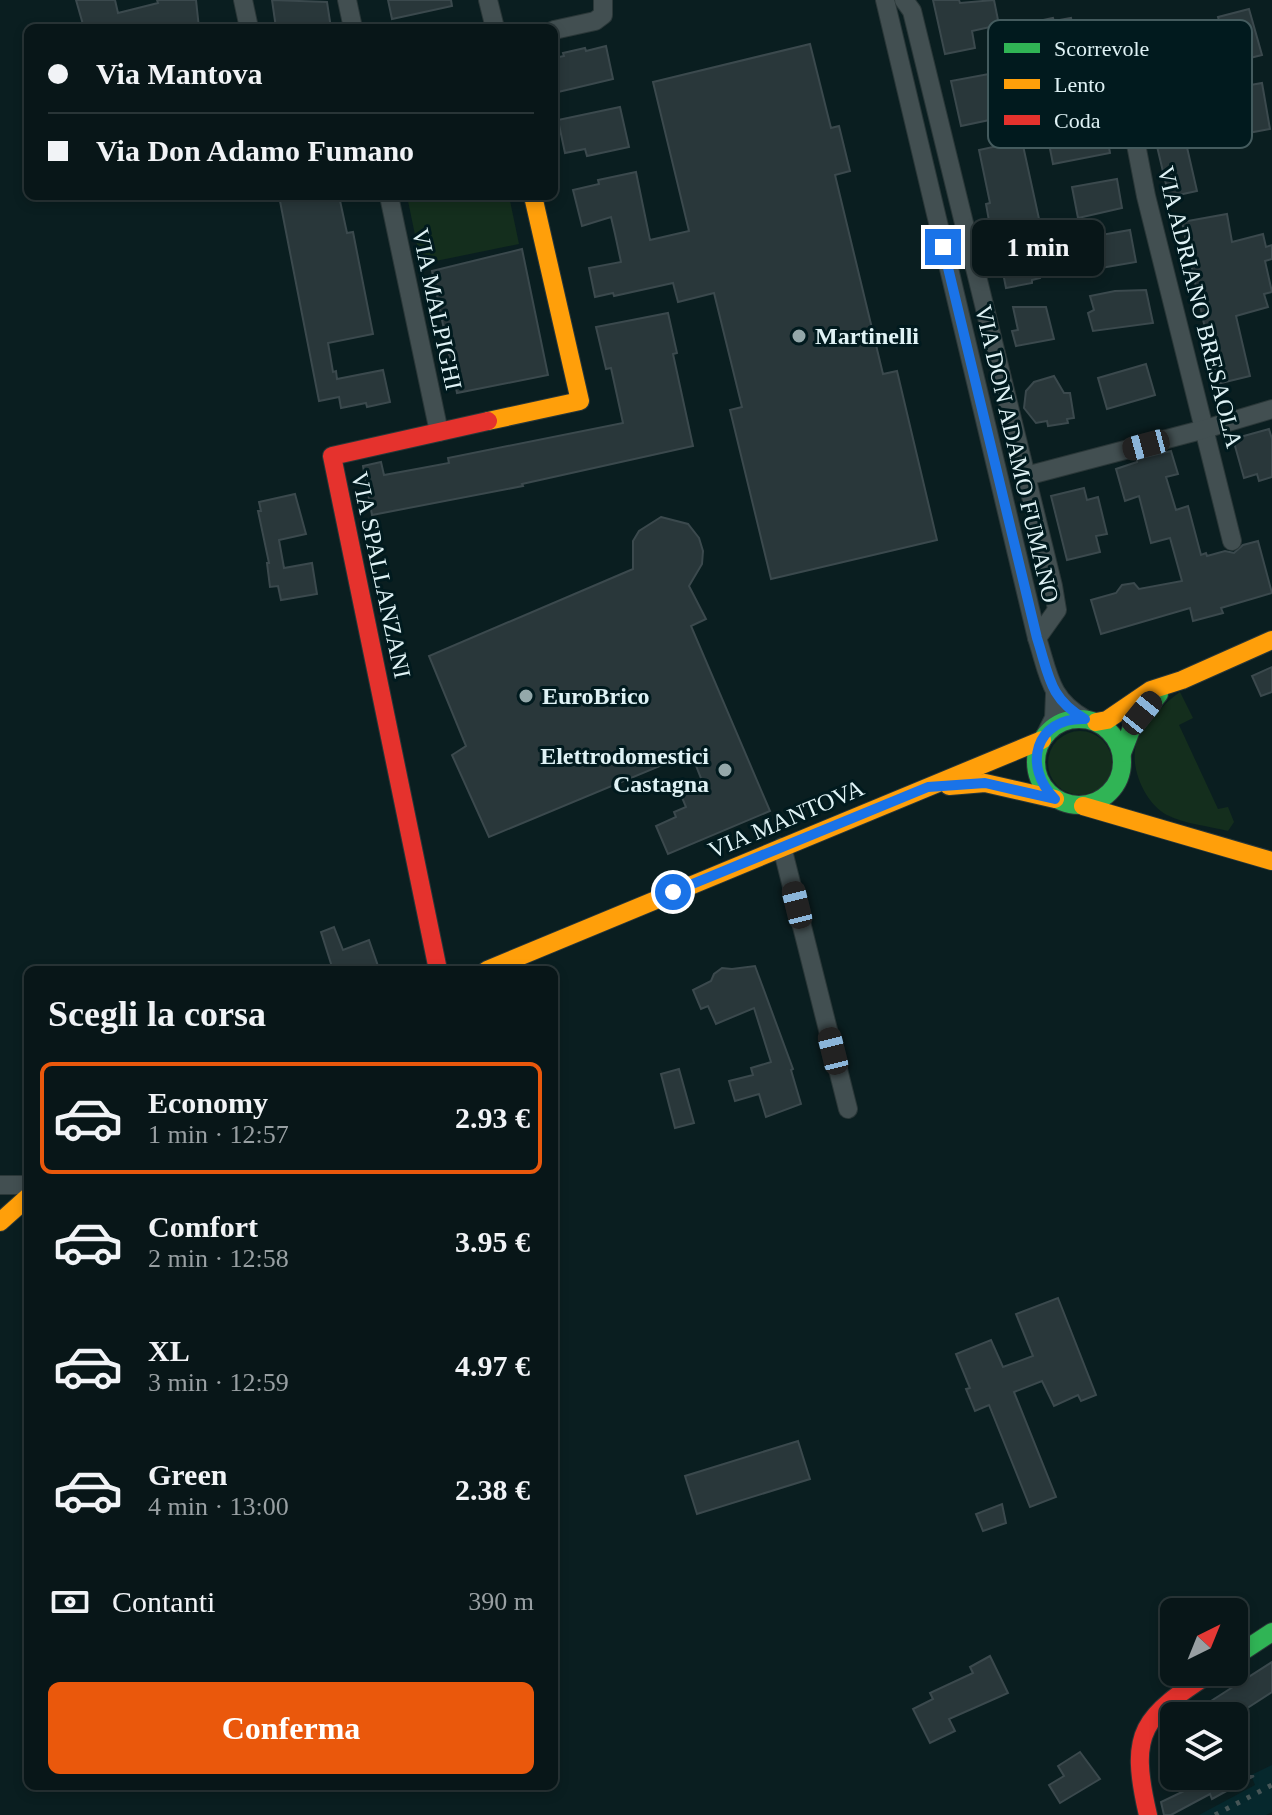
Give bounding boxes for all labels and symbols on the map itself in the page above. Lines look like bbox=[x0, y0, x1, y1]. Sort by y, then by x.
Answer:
legend bbox=[988, 20, 1252, 148]
text: Scorrevole bbox=[1054, 36, 1149, 61]
text: Lento bbox=[1054, 72, 1105, 97]
text: Coda bbox=[1054, 108, 1101, 133]
street label: VIA ADRIANO BRESAOLA bbox=[1152, 163, 1248, 451]
callout: 1 min bbox=[971, 219, 1103, 275]
street label: VIA MALPIGHI bbox=[407, 226, 467, 392]
route end bbox=[925, 229, 961, 265]
street label: VIA DON ADAMO FUMANO bbox=[970, 303, 1064, 605]
place label: Martinelli bbox=[815, 323, 919, 349]
marker: Martinelli bbox=[790, 327, 808, 345]
car bbox=[1120, 427, 1172, 463]
street label: VIA SPALLANZANI bbox=[346, 469, 416, 681]
place label: EuroBrico bbox=[542, 683, 650, 709]
marker: EuroBrico bbox=[517, 687, 535, 705]
car bbox=[1118, 687, 1166, 739]
place label: Elettrodomestici Castagna bbox=[540, 743, 709, 797]
marker: Elettrodomestici Castagna bbox=[716, 761, 734, 779]
street label: VIA MANTOVA bbox=[704, 774, 868, 863]
route start bbox=[655, 874, 691, 910]
car bbox=[780, 879, 814, 931]
car bbox=[816, 1025, 850, 1077]
north arrow bbox=[1160, 1598, 1248, 1686]

